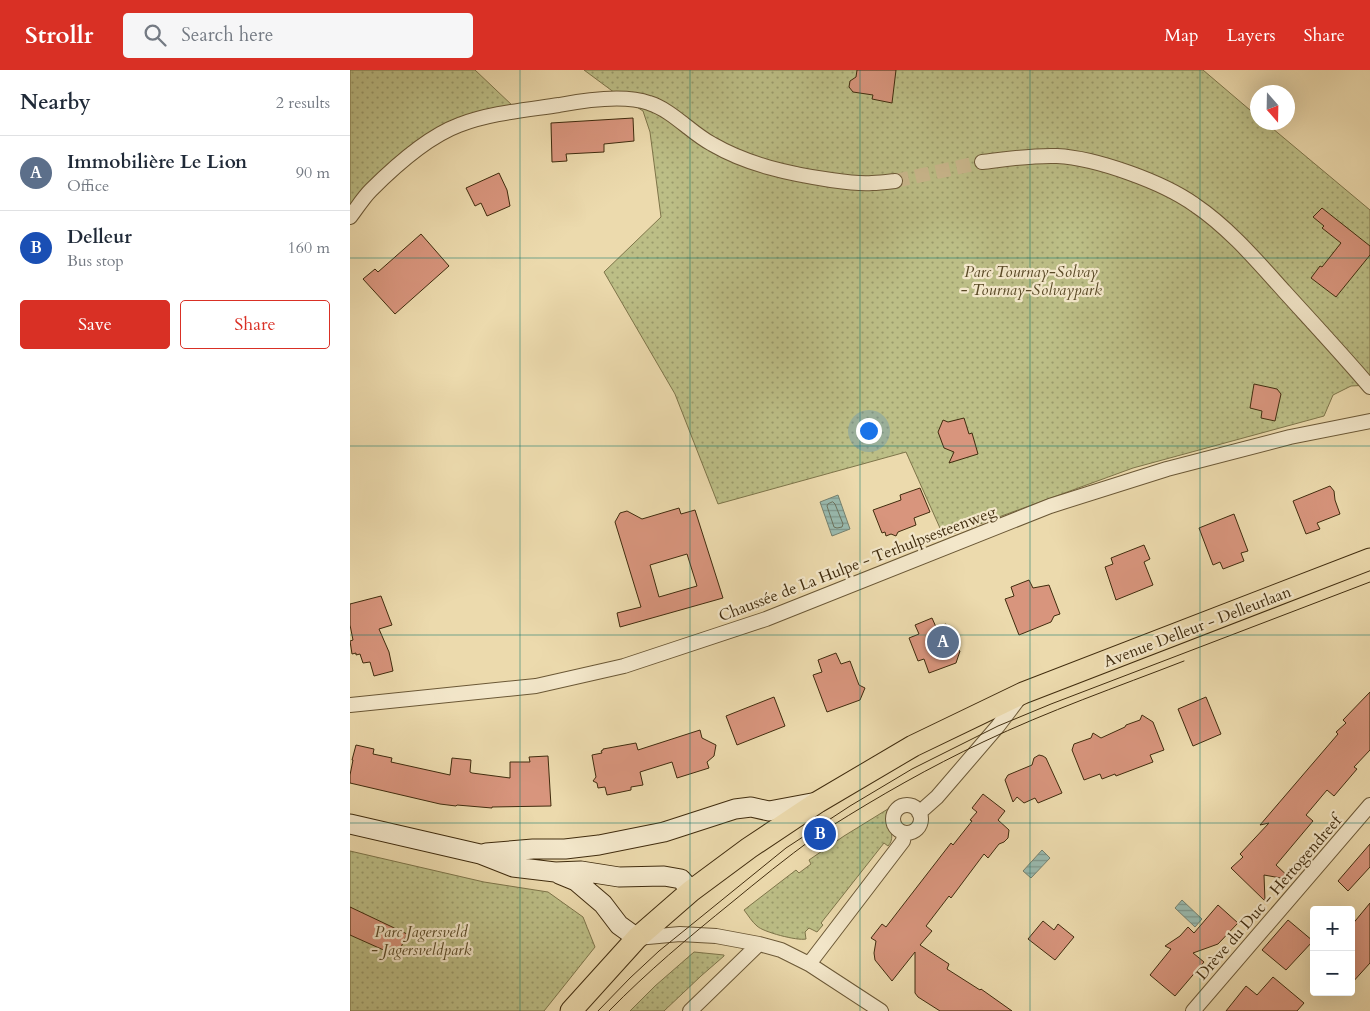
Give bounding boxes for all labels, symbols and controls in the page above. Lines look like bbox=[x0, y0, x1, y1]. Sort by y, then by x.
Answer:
search box bbox=[123, 13, 473, 58]
text: Strollr bbox=[25, 19, 93, 52]
icon: search bbox=[141, 21, 169, 49]
text: Search here bbox=[181, 22, 273, 48]
text: Map bbox=[1164, 23, 1199, 48]
text: Layers bbox=[1227, 23, 1276, 48]
text: Share bbox=[1304, 23, 1345, 48]
north arrow bbox=[1250, 85, 1295, 130]
text: Nearby bbox=[20, 88, 91, 117]
text: 2 results bbox=[276, 92, 330, 114]
text: Immobilière Le Lion bbox=[67, 149, 247, 175]
text: A bbox=[30, 162, 42, 184]
text: 90 m bbox=[296, 162, 330, 184]
text: Office bbox=[67, 175, 109, 197]
text: Delleur bbox=[67, 224, 132, 250]
text: B bbox=[30, 237, 42, 259]
text: 160 m bbox=[288, 237, 330, 259]
text: Bus stop bbox=[67, 250, 124, 272]
park label: Parc Tournay-Solvay - Tournay-Solvaypark bbox=[960, 261, 1102, 301]
button: Save bbox=[20, 300, 170, 349]
button: Share bbox=[180, 300, 330, 349]
your location bbox=[856, 418, 882, 444]
street label: Chaussée de La Hulpe - Terhulpsesteenweg bbox=[715, 501, 999, 627]
street label: Avenue Delleur - Delleurlaan bbox=[1100, 581, 1294, 673]
pin: A bbox=[927, 623, 959, 661]
street label: Drève du Duc - Hertogendreef bbox=[1191, 808, 1348, 985]
pin: B bbox=[804, 815, 836, 853]
map controls bbox=[1310, 906, 1355, 996]
button: + bbox=[1310, 906, 1355, 951]
park label: Parc Jagersveld - Jagersveldpark bbox=[371, 921, 471, 961]
button: − bbox=[1310, 951, 1355, 996]

